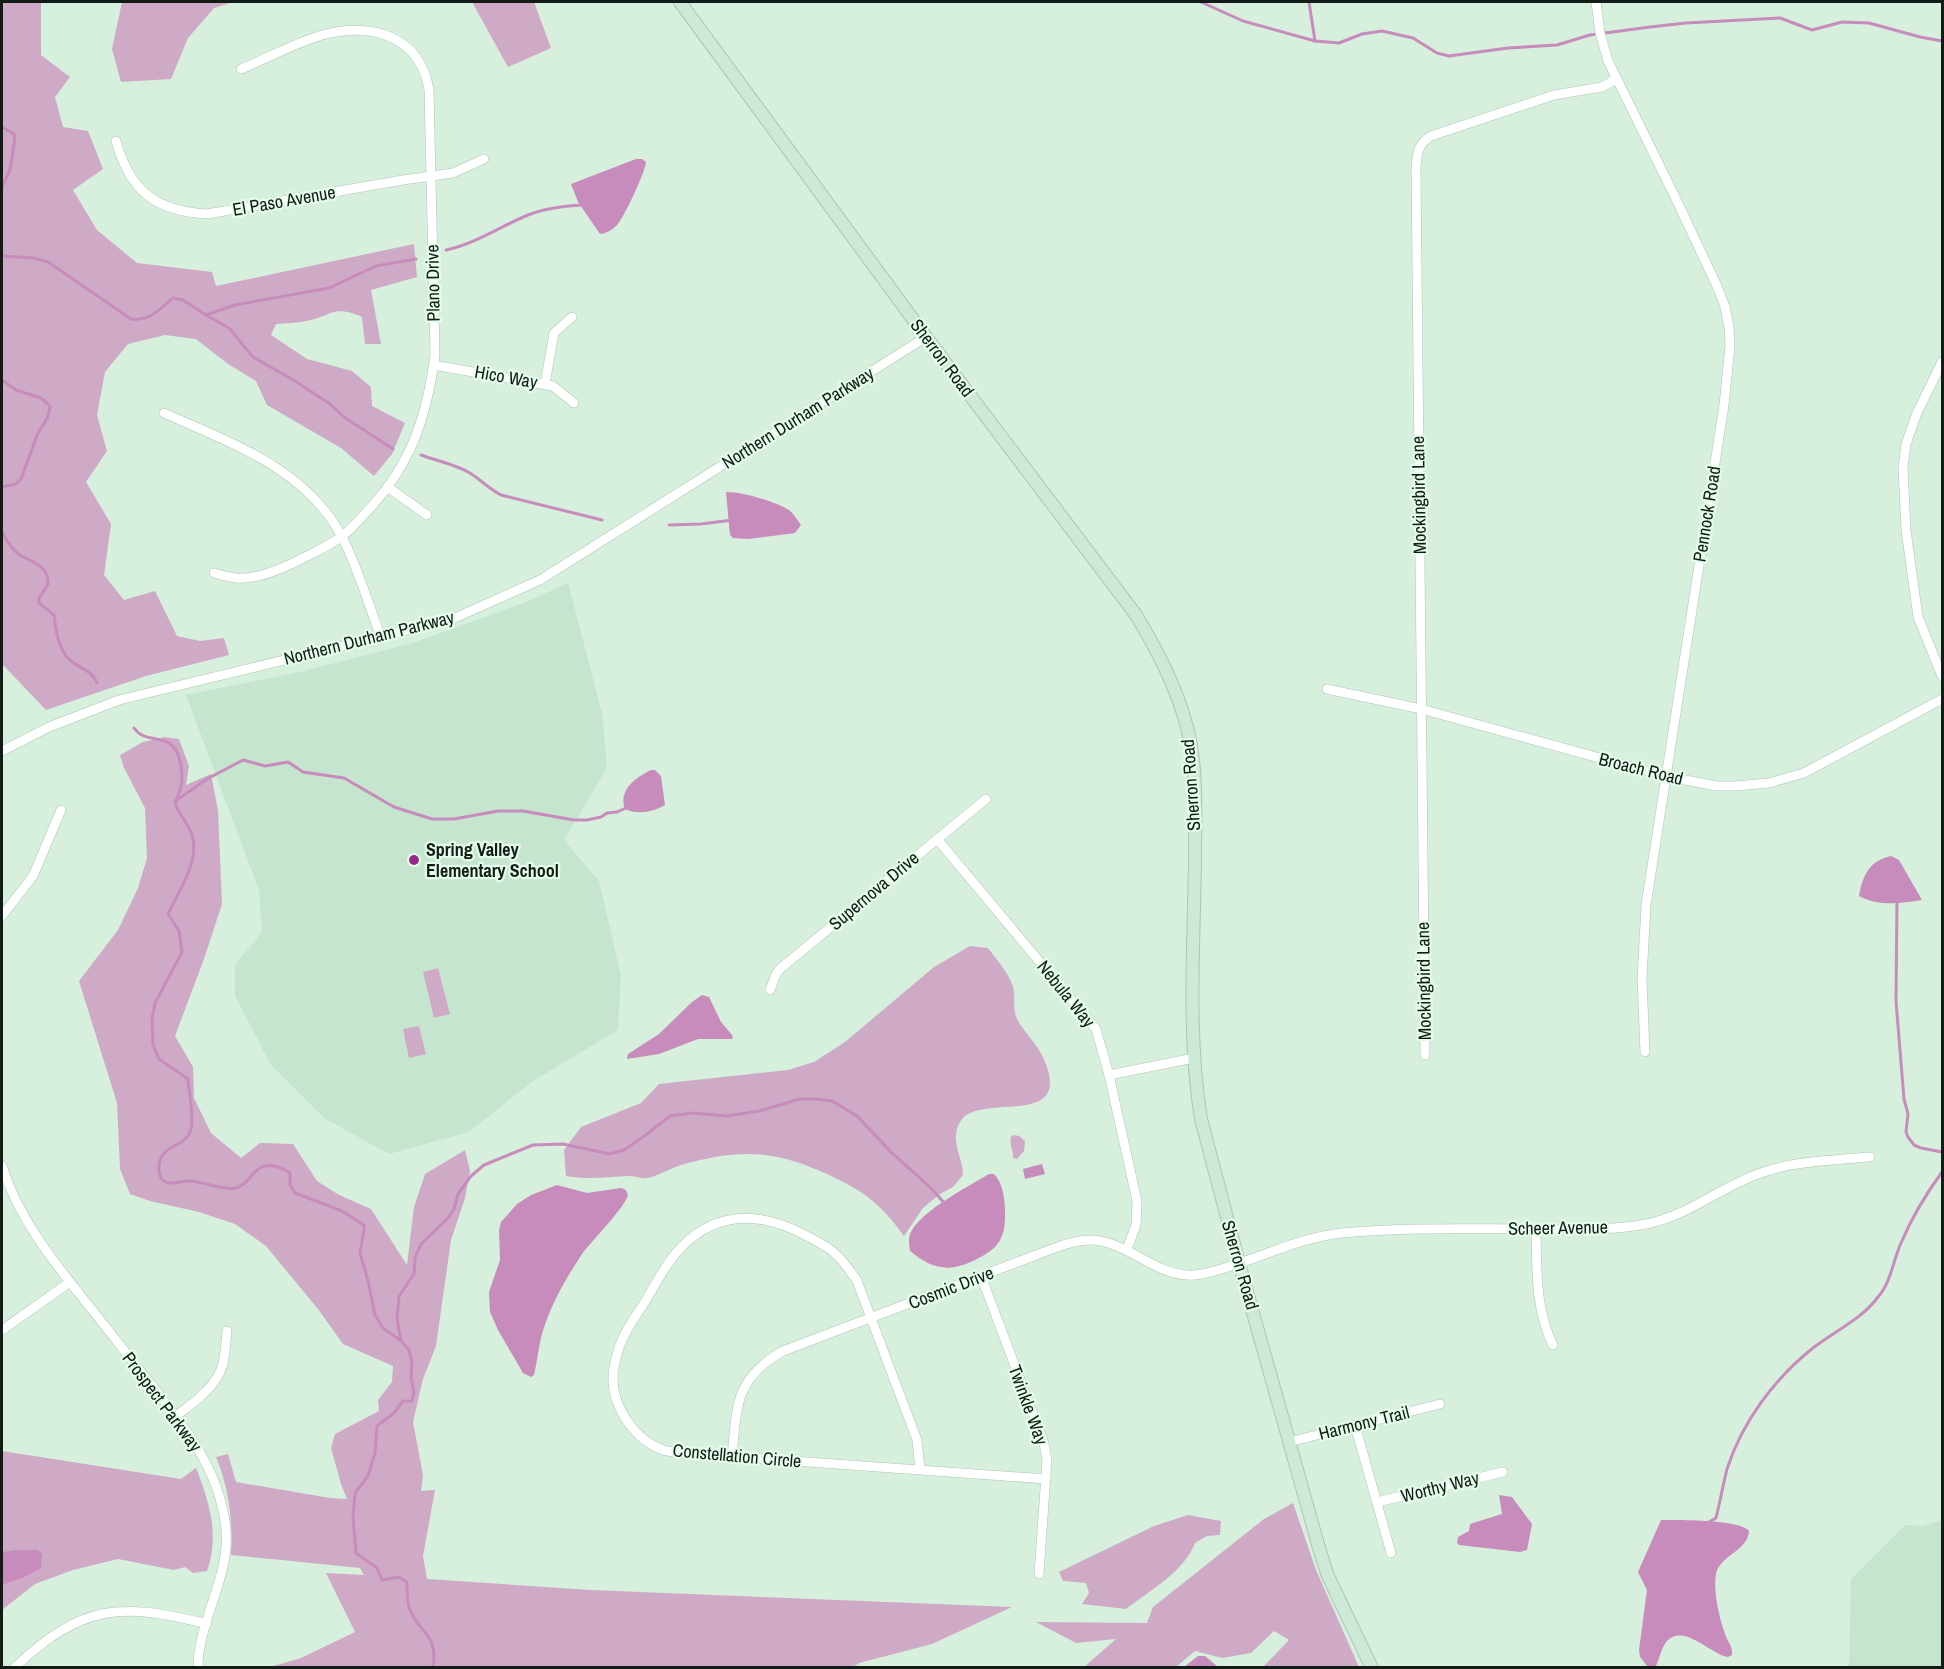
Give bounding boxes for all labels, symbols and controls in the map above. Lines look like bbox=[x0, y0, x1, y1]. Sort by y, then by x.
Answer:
street label: El Paso Avenue bbox=[231, 179, 337, 222]
street label: Plano Drive bbox=[419, 244, 446, 322]
street label: Sherron Road bbox=[905, 313, 980, 402]
street label: Hico Way bbox=[473, 359, 540, 394]
street label: Northern Durham Parkway bbox=[717, 360, 879, 474]
street label: Mockingbird Lane bbox=[1405, 436, 1432, 554]
street label: Pennock Road bbox=[1687, 464, 1726, 564]
street label: Northern Durham Parkway bbox=[281, 604, 457, 671]
street label: Sherron Road bbox=[1175, 738, 1206, 832]
street label: Broach Road bbox=[1596, 746, 1686, 791]
place label: Spring Valley Elementary School bbox=[426, 837, 559, 883]
street label: Supernova Drive bbox=[823, 845, 924, 936]
marker: Spring Valley Elementary School bbox=[407, 853, 421, 867]
street label: Mockingbird Lane bbox=[1410, 922, 1437, 1040]
street label: Nebula Way bbox=[1032, 955, 1102, 1033]
street label: Scheer Avenue bbox=[1508, 1214, 1608, 1241]
street label: Sherron Road bbox=[1216, 1217, 1265, 1312]
street label: Cosmic Drive bbox=[905, 1260, 997, 1315]
street label: Prospect Parkway bbox=[117, 1347, 209, 1457]
street label: Twinkle Way bbox=[1003, 1361, 1055, 1449]
street label: Harmony Trail bbox=[1316, 1399, 1412, 1446]
street label: Constellation Circle bbox=[672, 1437, 802, 1474]
street label: Worthy Way bbox=[1398, 1465, 1482, 1508]

